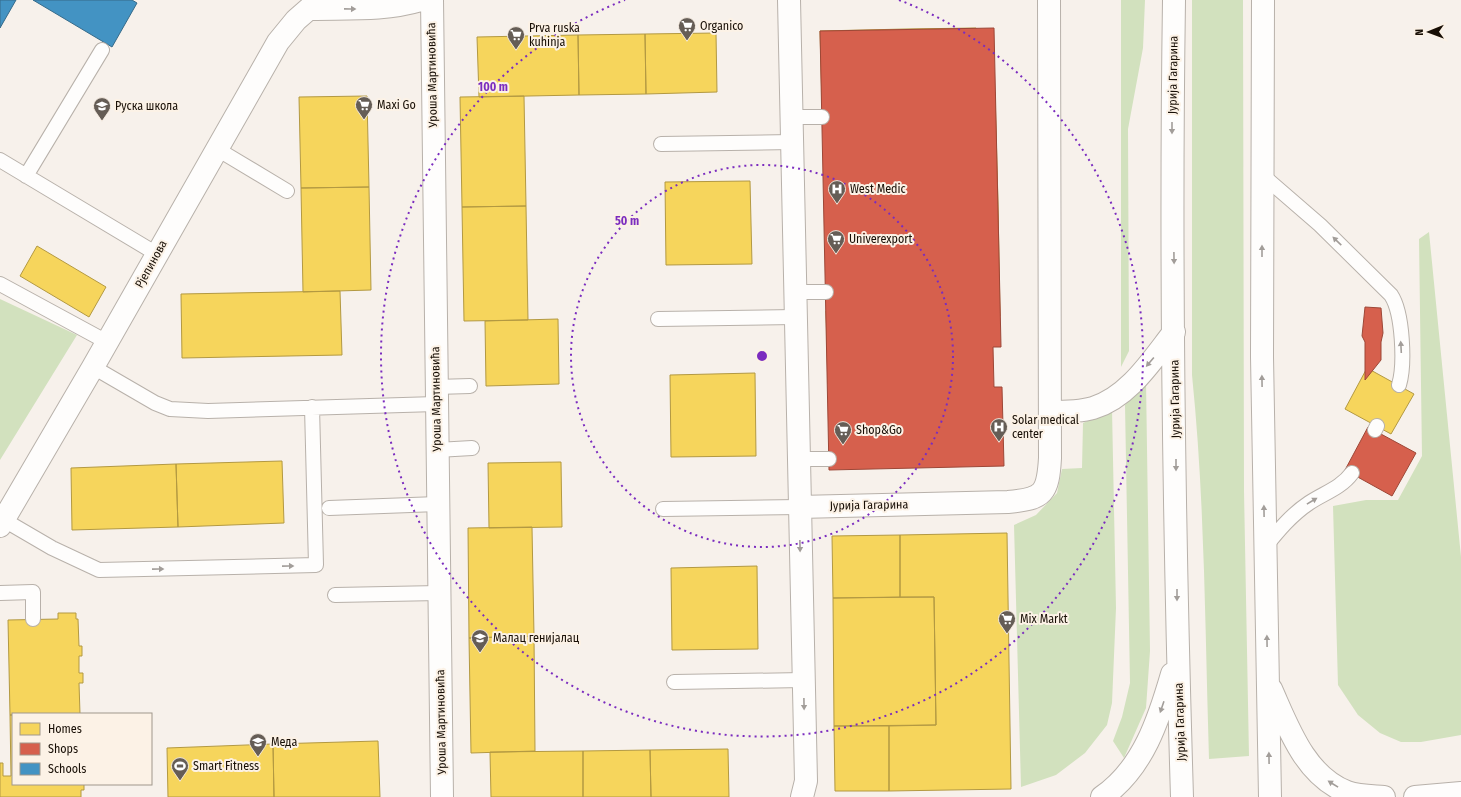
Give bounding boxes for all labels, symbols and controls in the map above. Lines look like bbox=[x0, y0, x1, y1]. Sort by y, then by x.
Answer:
one-way arrow bbox=[344, 6, 357, 12]
north arrow bbox=[1409, 12, 1449, 52]
supermarket icon: Organico bbox=[677, 16, 697, 41]
place label: Organico bbox=[700, 19, 743, 33]
place label: Prva ruska kuhinja bbox=[529, 21, 580, 49]
street label: Уроша Мартиновића bbox=[424, 22, 440, 129]
supermarket icon: Prva ruska kuhinja bbox=[506, 25, 526, 50]
text: N bbox=[1413, 29, 1426, 36]
street label: Јурија Гагарина bbox=[1165, 35, 1181, 114]
text: 100 m bbox=[478, 80, 508, 94]
supermarket icon: Maxi Go bbox=[354, 95, 374, 120]
school or university icon: Руска школа bbox=[92, 96, 112, 121]
place label: Maxi Go bbox=[377, 98, 416, 112]
place label: Руска школа bbox=[115, 99, 178, 113]
one-way arrow bbox=[1169, 122, 1175, 135]
hospital icon: West Medic bbox=[827, 179, 847, 204]
place label: West Medic bbox=[850, 182, 906, 196]
text: 50 m bbox=[615, 214, 639, 228]
supermarket icon: Univerexport bbox=[826, 229, 846, 254]
place label: Univerexport bbox=[849, 232, 912, 246]
one-way arrow bbox=[1332, 236, 1342, 246]
street label: Рјепинова bbox=[132, 238, 170, 290]
one-way arrow bbox=[1259, 244, 1265, 257]
one-way arrow bbox=[1170, 252, 1177, 264]
one-way arrow bbox=[1398, 340, 1404, 353]
street label: Уроша Мартиновића bbox=[428, 346, 444, 453]
centre of rings bbox=[755, 349, 769, 363]
one-way arrow bbox=[1145, 357, 1154, 368]
street label: Јурија Гагарина bbox=[1167, 359, 1183, 438]
one-way arrow bbox=[1259, 374, 1265, 387]
place label: Solar medical center bbox=[1012, 413, 1079, 441]
hospital icon: Solar medical center bbox=[989, 417, 1009, 442]
supermarket icon: Shop&Go bbox=[833, 420, 853, 445]
place label: Shop&Go bbox=[856, 423, 902, 437]
one-way arrow bbox=[1173, 459, 1179, 472]
street label: Јурија Гагарина bbox=[830, 497, 909, 513]
one-way arrow bbox=[1307, 497, 1317, 505]
one-way arrow bbox=[1261, 504, 1267, 517]
one-way arrow bbox=[797, 540, 803, 553]
one-way arrow bbox=[282, 563, 295, 569]
one-way arrow bbox=[152, 566, 165, 572]
one-way arrow bbox=[1174, 589, 1180, 602]
supermarket icon: Mix Markt bbox=[997, 609, 1017, 634]
place label: Mix Markt bbox=[1020, 612, 1068, 626]
school or university icon: Малац генијалац bbox=[470, 628, 490, 653]
place label: Малац генијалац bbox=[493, 631, 580, 645]
one-way arrow bbox=[1264, 634, 1270, 647]
street label: Уроша Мартиновића bbox=[433, 669, 449, 776]
street label: Јурија Гагарина bbox=[1172, 682, 1188, 762]
one-way arrow bbox=[800, 698, 807, 710]
one-way arrow bbox=[1159, 701, 1165, 713]
legend bbox=[12, 713, 152, 785]
text: Homes bbox=[48, 722, 82, 736]
school or university icon: Меда bbox=[248, 732, 268, 757]
place label: Меда bbox=[271, 735, 297, 749]
text: Shops bbox=[48, 742, 78, 756]
one-way arrow bbox=[1266, 751, 1272, 764]
sports icon: Smart Fitness bbox=[170, 756, 190, 781]
place label: Smart Fitness bbox=[193, 759, 259, 773]
text: Schools bbox=[48, 762, 86, 776]
one-way arrow bbox=[1327, 781, 1339, 788]

